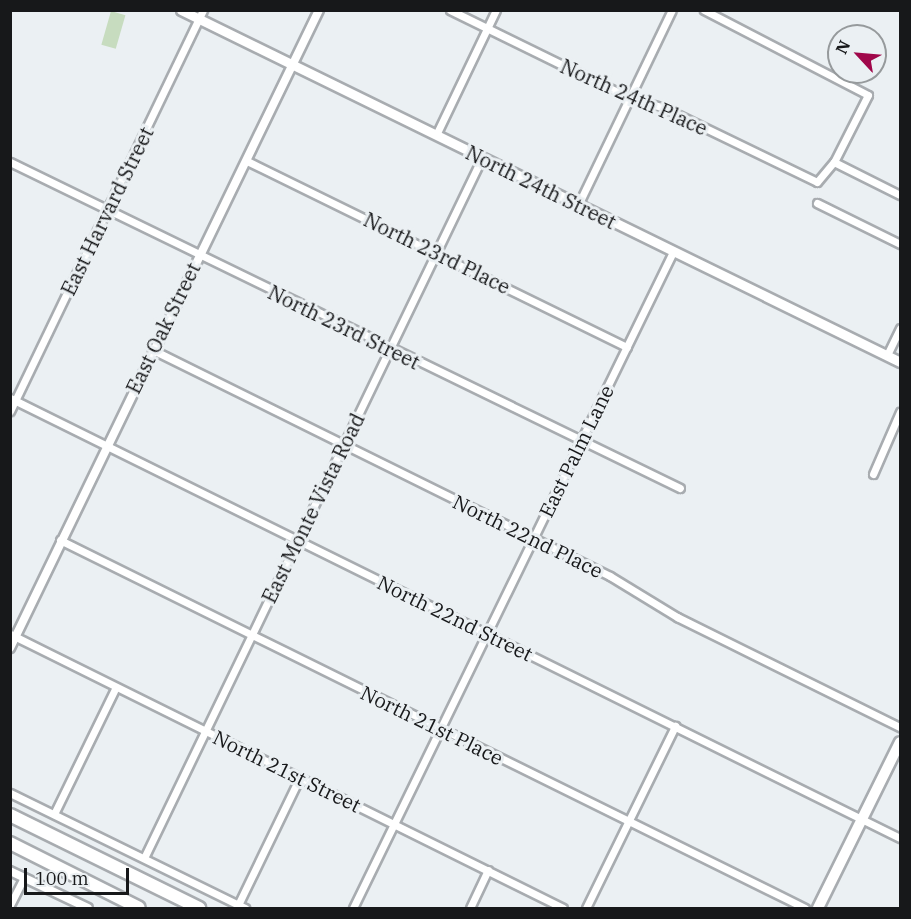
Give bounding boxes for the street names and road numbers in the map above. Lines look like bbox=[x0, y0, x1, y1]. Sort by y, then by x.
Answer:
street label: North 24th Place bbox=[557, 54, 711, 140]
street label: East Harvard Street bbox=[56, 123, 158, 299]
street label: North 24th Street bbox=[462, 140, 620, 234]
street label: North 23rd Place bbox=[360, 207, 514, 299]
street label: East Oak Street bbox=[121, 259, 205, 397]
street label: North 23rd Street bbox=[264, 280, 424, 374]
street label: East Palm Lane bbox=[534, 381, 618, 521]
street label: East Monte Vista Road bbox=[257, 409, 369, 607]
street label: North 22nd Place bbox=[449, 489, 607, 583]
street label: North 22nd Street bbox=[373, 570, 537, 666]
street label: North 21st Place bbox=[357, 680, 507, 770]
street label: North 21st Street bbox=[209, 725, 365, 817]

